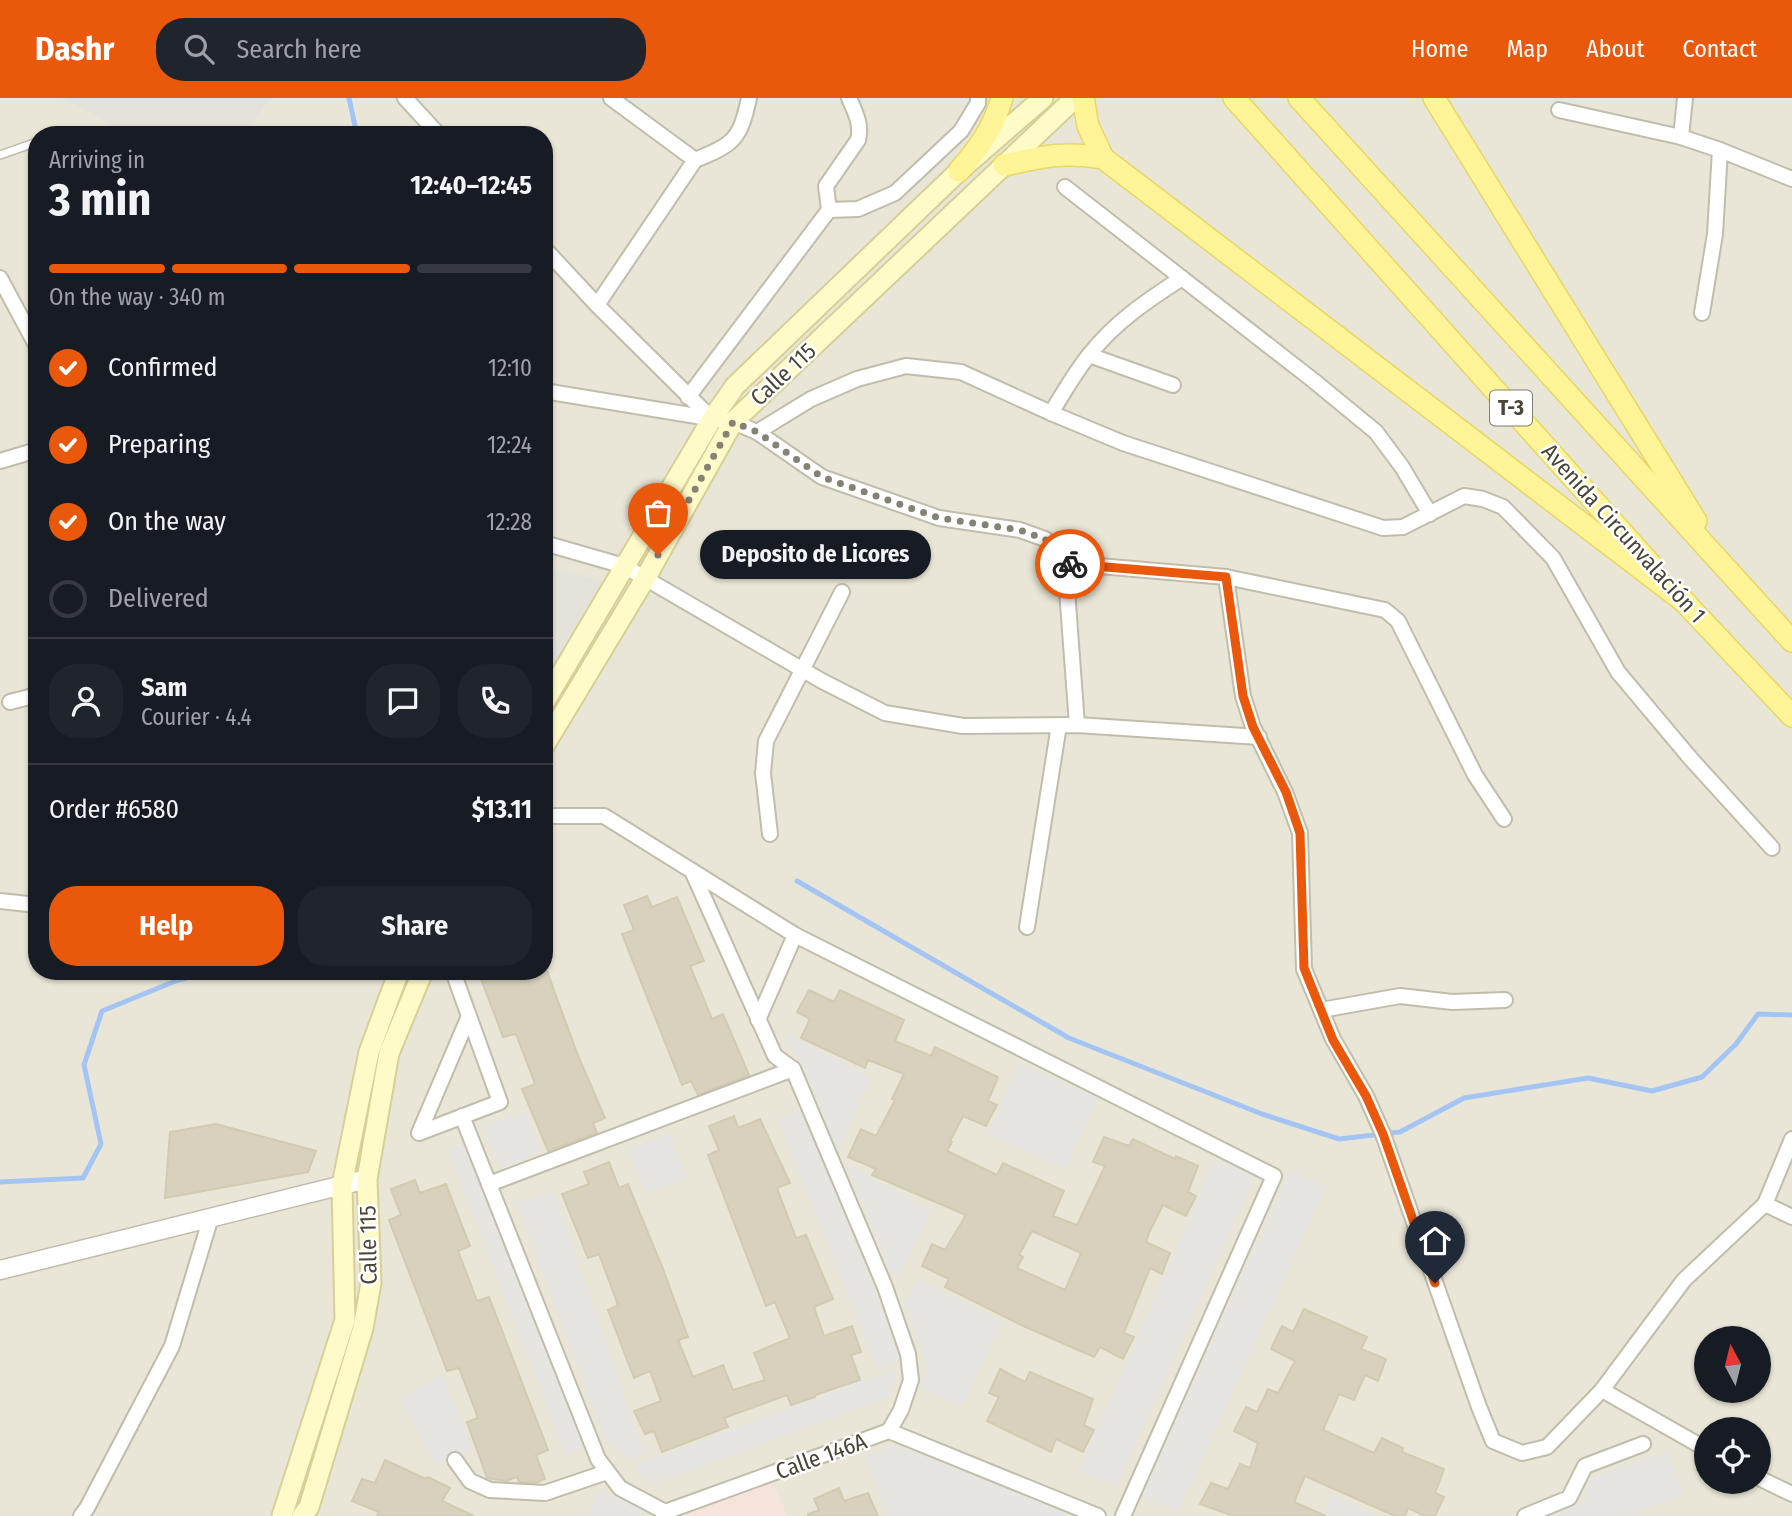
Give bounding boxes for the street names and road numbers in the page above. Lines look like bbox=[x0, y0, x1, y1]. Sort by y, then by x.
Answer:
street label: Calle 115 bbox=[744, 337, 822, 411]
road number: T-3 bbox=[1490, 390, 1532, 426]
street label: Avenida Circunvalación 1 bbox=[1536, 438, 1712, 628]
street label: Calle 115 bbox=[353, 1205, 383, 1285]
street label: Calle 146A bbox=[772, 1427, 870, 1485]

